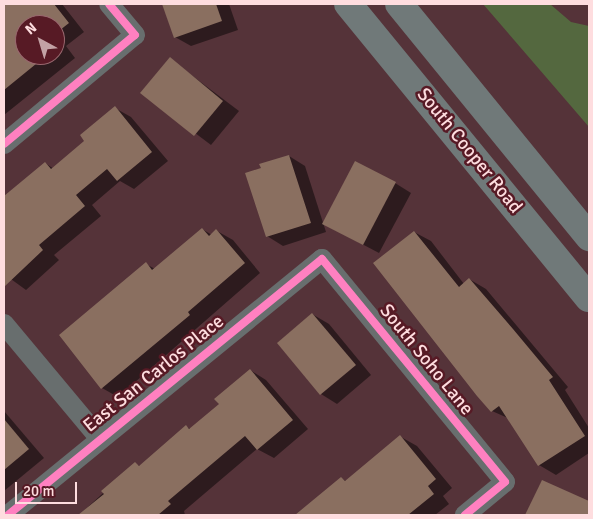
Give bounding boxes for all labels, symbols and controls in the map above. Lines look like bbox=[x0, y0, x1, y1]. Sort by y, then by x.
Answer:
north arrow bbox=[15, 15, 65, 65]
text: N bbox=[22, 19, 40, 38]
street label: South Cooper Road bbox=[412, 84, 526, 218]
street label: South Soho Lane bbox=[374, 300, 478, 420]
street label: East San Carlos Place bbox=[79, 310, 229, 438]
scale bar bbox=[18, 472, 80, 504]
text: 20 m bbox=[23, 482, 54, 500]

